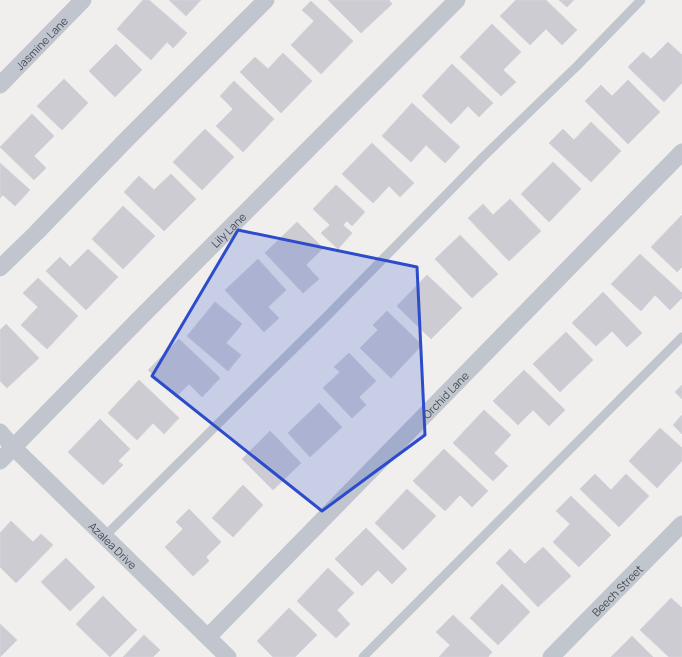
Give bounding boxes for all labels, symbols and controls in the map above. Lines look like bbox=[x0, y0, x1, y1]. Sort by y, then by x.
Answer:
street label: Jasmine Lane bbox=[12, 13, 71, 73]
street label: Lily Lane bbox=[207, 208, 249, 250]
street label: Orchid Lane bbox=[418, 367, 472, 421]
street label: Azalea Drive bbox=[86, 518, 141, 572]
street label: Beech Street bbox=[588, 561, 646, 619]

